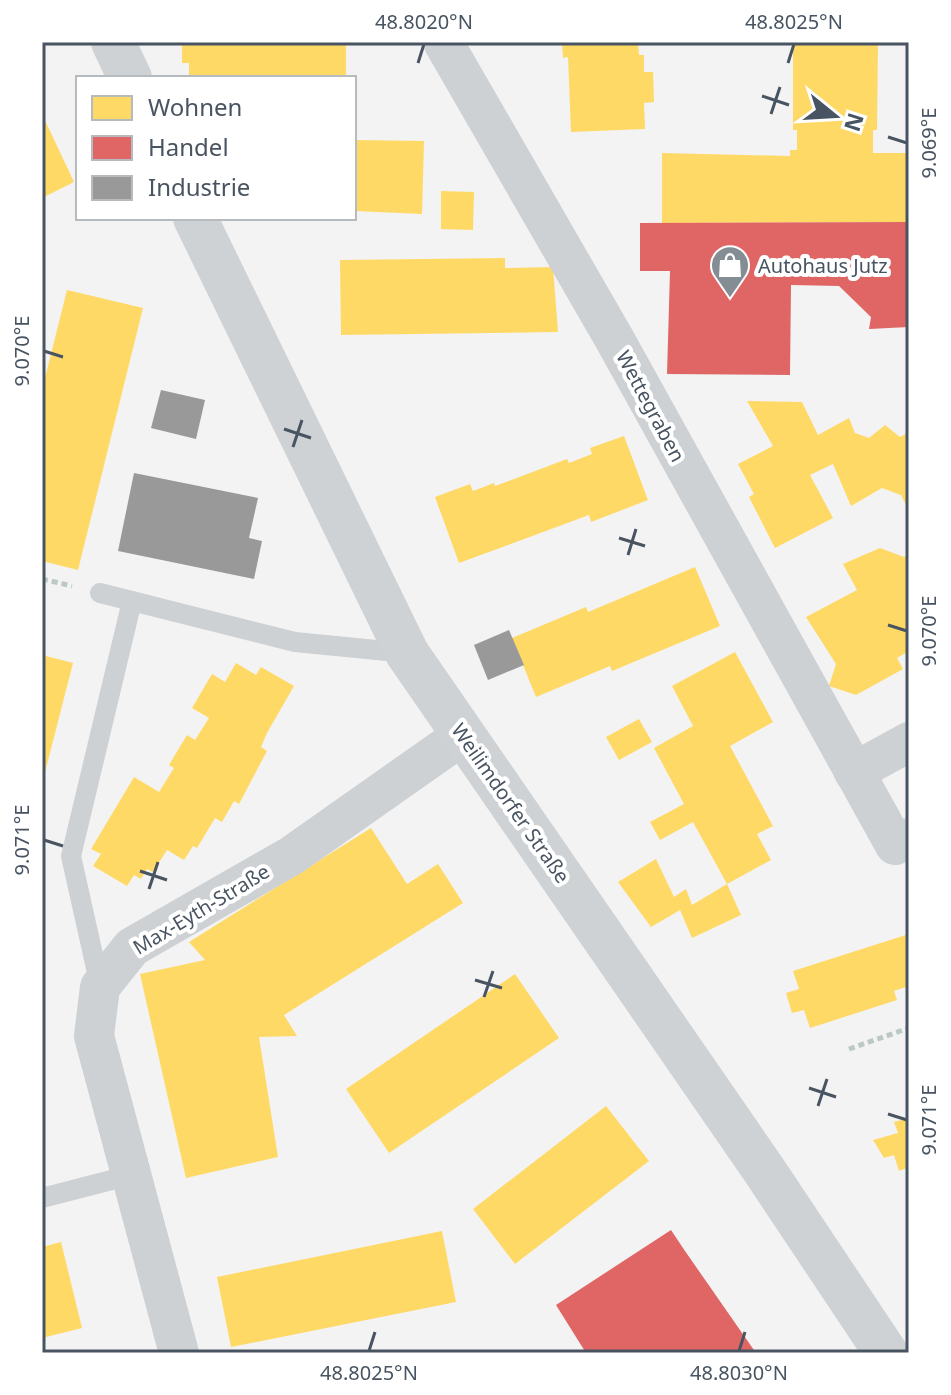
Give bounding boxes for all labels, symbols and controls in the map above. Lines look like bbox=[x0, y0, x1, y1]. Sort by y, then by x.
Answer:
text: 48.8020°N bbox=[375, 8, 473, 35]
text: 48.8025°N bbox=[745, 8, 843, 35]
legend bbox=[76, 76, 356, 220]
north arrow bbox=[795, 76, 875, 156]
text: Wohnen bbox=[148, 90, 242, 123]
text: 9.069°E bbox=[915, 108, 942, 178]
text: N bbox=[838, 109, 872, 136]
text: Handel bbox=[148, 130, 229, 163]
text: Industrie bbox=[148, 170, 250, 203]
shop icon: Autohaus Jutz bbox=[709, 244, 751, 299]
place label: Autohaus Jutz bbox=[758, 252, 888, 279]
text: 9.070°E bbox=[8, 316, 35, 386]
street label: Wettegraben bbox=[610, 346, 692, 466]
text: 9.070°E bbox=[915, 596, 942, 666]
street label: Weilimdorfer Straße bbox=[446, 718, 576, 888]
text: 9.071°E bbox=[8, 805, 35, 875]
street label: Max-Eyth-Straße bbox=[128, 858, 274, 960]
text: 9.071°E bbox=[915, 1085, 942, 1155]
text: 48.8025°N bbox=[320, 1359, 418, 1386]
text: 48.8030°N bbox=[690, 1359, 788, 1386]

